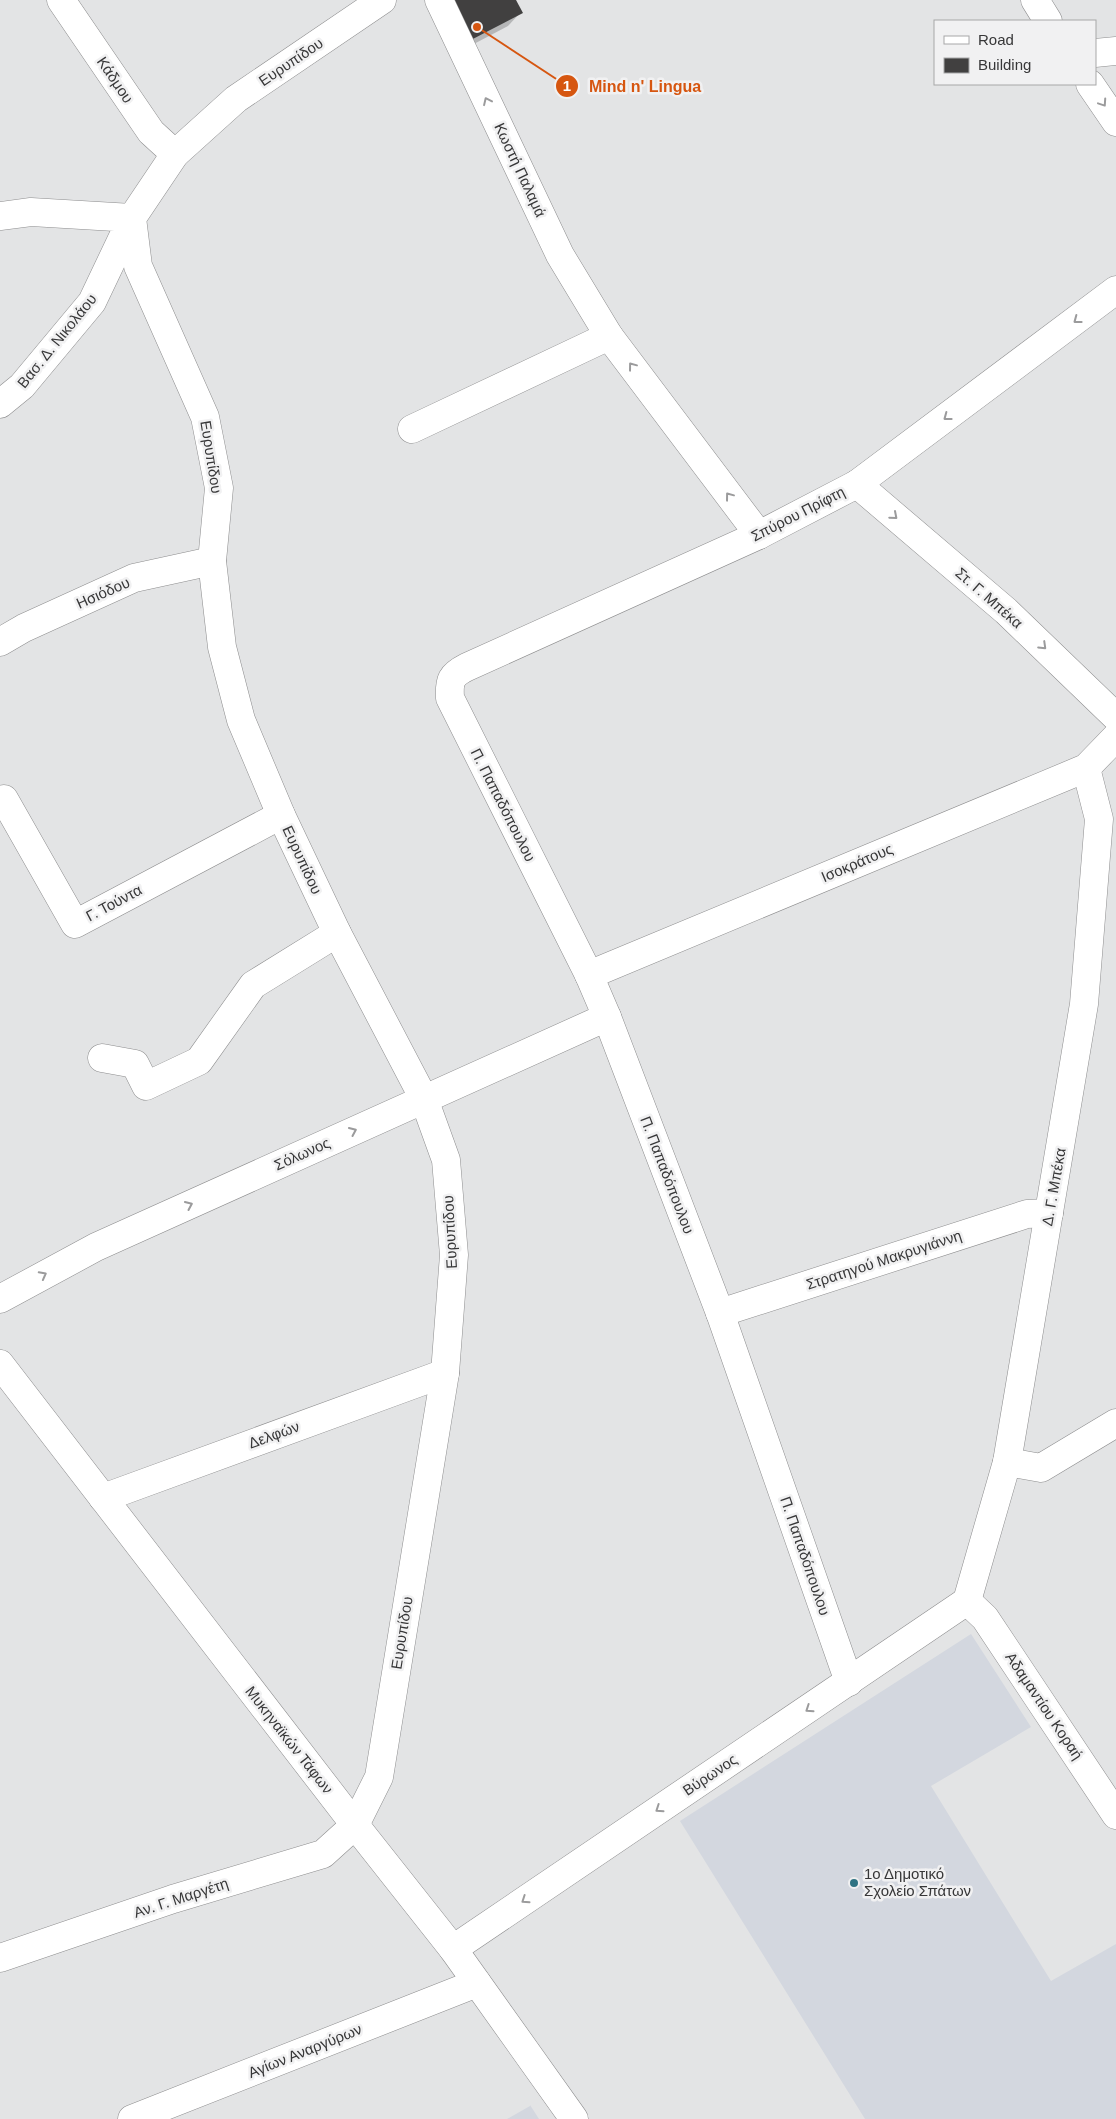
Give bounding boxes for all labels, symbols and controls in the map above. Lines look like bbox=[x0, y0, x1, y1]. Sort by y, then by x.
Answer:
legend bbox=[934, 20, 1096, 85]
text: Road bbox=[978, 31, 1014, 48]
street label: Ευρυπίδου bbox=[255, 34, 326, 89]
street label: Κάδμου bbox=[94, 53, 137, 106]
text: Building bbox=[978, 56, 1031, 73]
callout: Mind n' Lingua bbox=[554, 71, 711, 102]
text: 1 bbox=[563, 77, 571, 94]
text: Mind n' Lingua bbox=[589, 78, 701, 95]
one-way arrow bbox=[483, 97, 493, 106]
one-way arrow bbox=[1097, 97, 1106, 107]
street label: Κωστή Παλαμά bbox=[491, 120, 550, 220]
street label: Βασ. Δ. Νικολάου bbox=[14, 290, 100, 391]
one-way arrow bbox=[1074, 314, 1083, 322]
one-way arrow bbox=[629, 363, 637, 372]
one-way arrow bbox=[943, 411, 953, 420]
street label: Ευρυπίδου bbox=[197, 419, 226, 495]
street label: Σπύρου Πρίφτη bbox=[748, 483, 847, 544]
one-way arrow bbox=[727, 493, 735, 502]
one-way arrow bbox=[889, 510, 898, 519]
street label: Στ. Γ. Μπέκα bbox=[952, 564, 1027, 632]
street label: Ησιόδου bbox=[73, 573, 132, 612]
one-way arrow bbox=[1037, 640, 1046, 649]
street label: Π. Παπαδόπουλου bbox=[468, 745, 539, 864]
street label: Ευρυπίδου bbox=[279, 823, 326, 897]
street label: Ισοκράτους bbox=[819, 840, 895, 885]
street label: Γ. Τούντα bbox=[83, 881, 145, 924]
street label: Π. Παπαδόπουλου bbox=[637, 1114, 698, 1236]
one-way arrow bbox=[348, 1126, 357, 1137]
street label: Σόλωνος bbox=[271, 1134, 332, 1173]
street label: Δ. Γ. Μπέκα bbox=[1038, 1146, 1069, 1227]
street label: Ευρυπίδου bbox=[439, 1195, 460, 1269]
one-way arrow bbox=[184, 1200, 193, 1211]
street label: Στρατηγού Μακρυγιάννη bbox=[804, 1226, 964, 1293]
one-way arrow bbox=[38, 1272, 47, 1282]
street label: Δελφών bbox=[246, 1418, 302, 1452]
street label: Π. Παπαδόπουλου bbox=[777, 1494, 834, 1617]
street label: Ευρυπίδου bbox=[387, 1595, 416, 1671]
street label: Αδαμαντίου Κοραή bbox=[1002, 1649, 1087, 1763]
street label: Μυκηναϊκών Τάφων bbox=[242, 1683, 337, 1797]
one-way arrow bbox=[805, 1703, 814, 1712]
street label: Βύρωνος bbox=[679, 1750, 740, 1799]
one-way arrow bbox=[656, 1803, 665, 1813]
place label: 1ο Δημοτικό Σχολείο Σπάτων bbox=[864, 1865, 971, 1899]
street label: Αν. Γ. Μαργέτη bbox=[131, 1874, 230, 1921]
marker: 1ο Δημοτικό Σχολείο Σπάτων bbox=[848, 1877, 860, 1889]
one-way arrow bbox=[521, 1894, 530, 1903]
street label: Αγίων Αναργύρων bbox=[246, 2020, 364, 2081]

